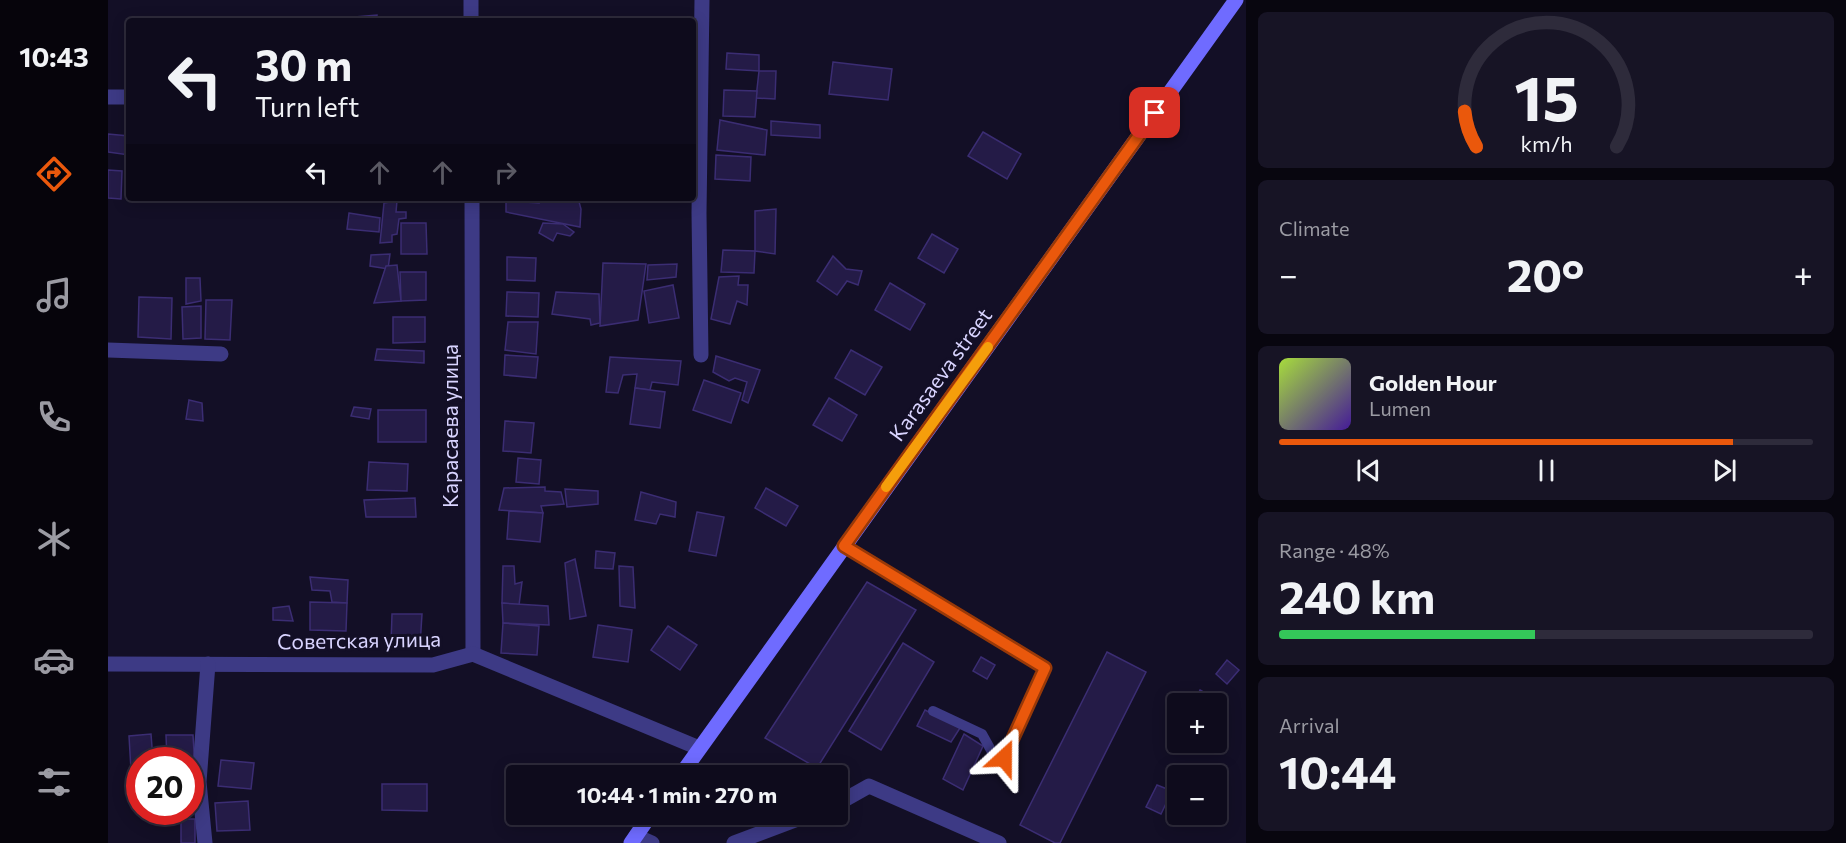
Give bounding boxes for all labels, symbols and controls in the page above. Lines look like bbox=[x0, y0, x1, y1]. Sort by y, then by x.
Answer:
text: 30 m bbox=[255, 38, 352, 90]
text: 10:43 bbox=[19, 40, 89, 73]
icon: left bbox=[156, 42, 234, 120]
text: 15 bbox=[1514, 58, 1578, 134]
pin bbox=[1129, 87, 1180, 138]
text: Turn left bbox=[255, 90, 359, 123]
icon: arrive bbox=[1138, 96, 1171, 129]
text: km/h bbox=[1520, 130, 1572, 156]
icon: directions bbox=[33, 153, 75, 195]
icon: left bbox=[300, 156, 333, 189]
icon: ahead bbox=[363, 156, 396, 189]
icon: ahead bbox=[426, 156, 459, 189]
icon: right bbox=[489, 156, 522, 189]
text: Climate bbox=[1279, 216, 1349, 240]
text: 20° bbox=[1507, 246, 1585, 301]
text: − bbox=[1279, 253, 1298, 294]
text: + bbox=[1794, 253, 1813, 294]
icon: music bbox=[33, 274, 75, 316]
street label: Karasaeva street bbox=[883, 303, 996, 445]
street label: Карасаева улица bbox=[437, 344, 462, 508]
text: Golden Hour bbox=[1369, 369, 1497, 396]
icon: phone bbox=[33, 396, 75, 438]
text: Lumen bbox=[1369, 396, 1431, 420]
icon: previous bbox=[1352, 454, 1385, 487]
icon: pause bbox=[1530, 454, 1563, 487]
icon: next bbox=[1708, 454, 1741, 487]
icon: climate bbox=[33, 518, 75, 560]
text: Range · 48% bbox=[1279, 538, 1390, 562]
text: 240 km bbox=[1279, 568, 1435, 623]
street label: Советская улица bbox=[277, 626, 441, 653]
icon: car bbox=[33, 639, 75, 681]
map controls bbox=[1167, 693, 1227, 825]
button: + bbox=[1167, 693, 1227, 753]
text: Arrival bbox=[1279, 713, 1340, 737]
position arrow bbox=[972, 726, 1036, 790]
text: 10:44 bbox=[1279, 743, 1396, 798]
speed limit sign: 20 bbox=[126, 747, 204, 825]
icon: filters bbox=[33, 761, 75, 803]
button: − bbox=[1167, 765, 1227, 825]
text: 10:44 · 1 min · 270 m bbox=[577, 781, 777, 808]

